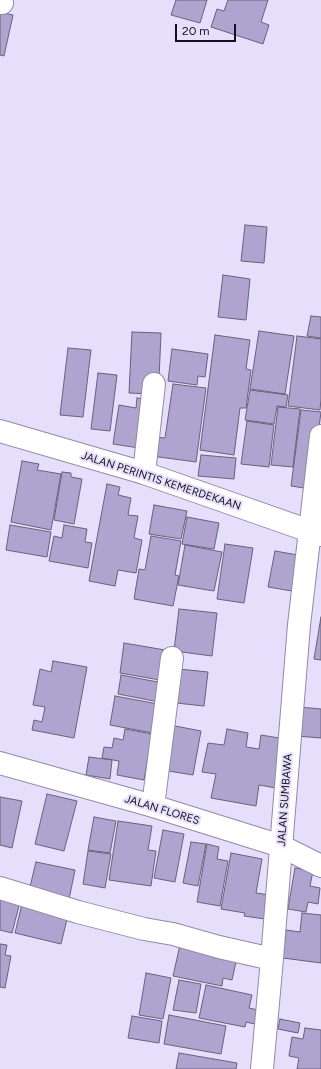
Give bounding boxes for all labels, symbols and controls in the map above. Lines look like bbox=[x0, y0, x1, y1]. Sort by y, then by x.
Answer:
scale bar bbox=[177, 16, 238, 42]
text: 20 m bbox=[182, 24, 210, 38]
street label: JALAN PERINTIS KEMERDEKAAN bbox=[79, 449, 243, 513]
street label: JALAN SUMBAWA bbox=[275, 753, 295, 847]
street label: JALAN FLORES bbox=[123, 792, 201, 828]

